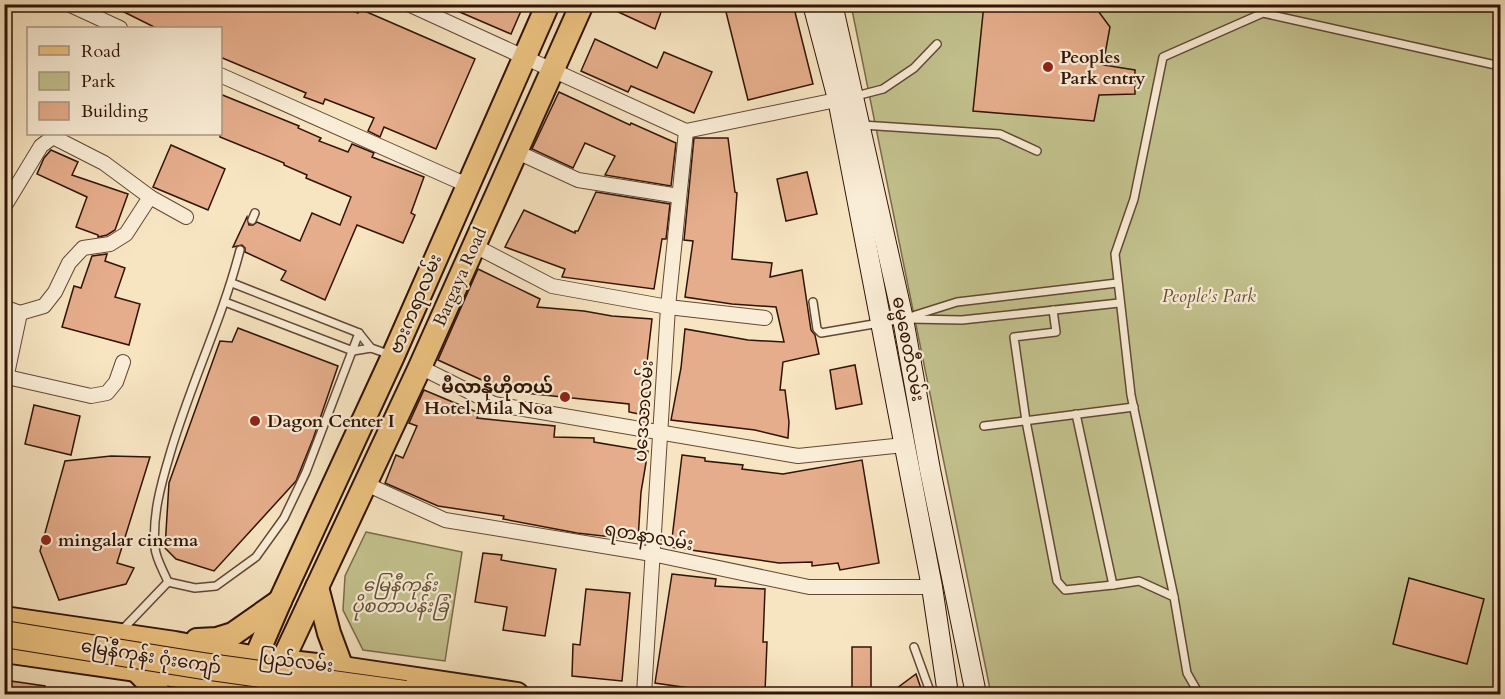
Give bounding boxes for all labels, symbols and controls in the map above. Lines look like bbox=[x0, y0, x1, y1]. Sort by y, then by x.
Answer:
legend bbox=[27, 27, 222, 135]
text: Road bbox=[81, 39, 121, 64]
place label: Peoples Park entry bbox=[1060, 45, 1146, 91]
marker: Peoples Park entry bbox=[1041, 60, 1055, 74]
text: Park bbox=[81, 69, 116, 94]
text: Building bbox=[81, 99, 149, 124]
street label: Bargaya Road bbox=[427, 223, 493, 331]
street label: ဗားကရာလမ်း bbox=[383, 250, 450, 358]
park label: People's Park bbox=[1162, 284, 1256, 309]
street label: ဓမ္မစေတီလမ်း bbox=[883, 294, 932, 404]
street label: ပဒေသာလမ်း bbox=[627, 359, 660, 463]
place label: မီလာနိုဟိုတယ် Hotel Mila Noa bbox=[424, 375, 553, 421]
marker: မီလာနိုဟိုတယ် Hotel Mila Noa bbox=[558, 390, 572, 404]
place label: Dagon Center I bbox=[267, 409, 395, 434]
marker: Dagon Center I bbox=[248, 414, 262, 428]
street label: ရတနာလမ်း bbox=[602, 516, 696, 559]
place label: mingalar cinema bbox=[58, 528, 198, 553]
marker: mingalar cinema bbox=[39, 533, 53, 547]
park label: မြေနီကုန်း ပိုစတာပန်းခြံ bbox=[351, 572, 452, 621]
street label: မြေနီကုန်း ဂုံးကျော် bbox=[79, 632, 223, 682]
street label: ပြည်လမ်း bbox=[257, 644, 335, 681]

